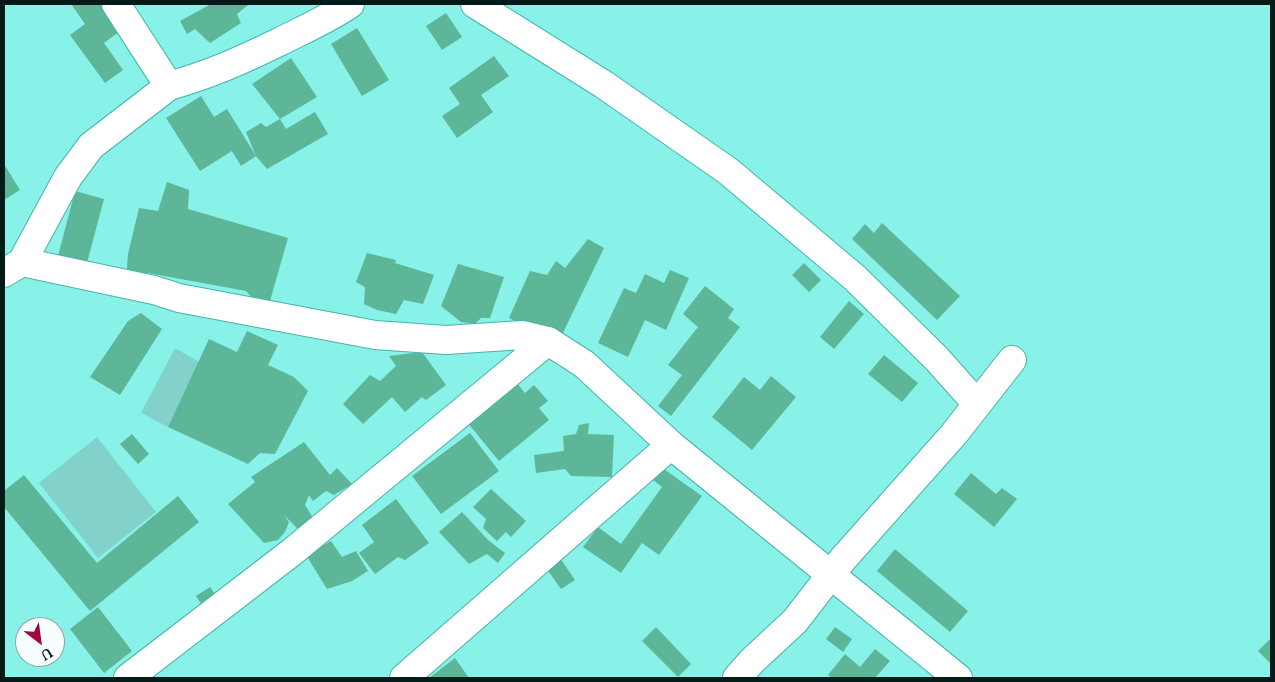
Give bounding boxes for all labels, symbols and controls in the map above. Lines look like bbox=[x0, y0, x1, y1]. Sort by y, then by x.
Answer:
north arrow bbox=[15, 617, 65, 667]
text: U bbox=[38, 644, 56, 665]

